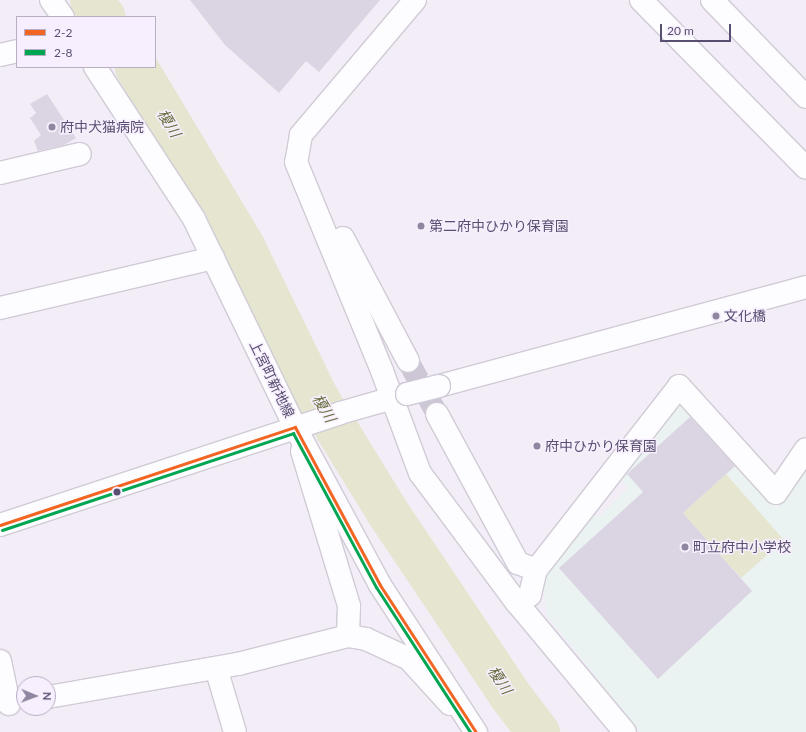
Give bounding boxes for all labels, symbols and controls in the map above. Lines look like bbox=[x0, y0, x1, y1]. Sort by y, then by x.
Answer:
legend bbox=[16, 16, 156, 68]
scale bar bbox=[662, 16, 733, 42]
text: 20 m bbox=[667, 23, 694, 38]
text: 2-2 bbox=[54, 25, 72, 40]
text: 2-8 bbox=[54, 45, 72, 60]
water label: 榎川 bbox=[154, 106, 184, 140]
place label: 府中犬猫病院 bbox=[60, 119, 144, 135]
marker: 府中犬猫病院 bbox=[47, 122, 57, 132]
place label: 第二府中ひかり保育園 bbox=[429, 218, 569, 234]
marker: 第二府中ひかり保育園 bbox=[416, 221, 426, 231]
place label: 文化橋 bbox=[724, 308, 766, 324]
marker: 文化橋 bbox=[711, 311, 721, 321]
street label: 上宮町新地線 bbox=[246, 338, 298, 420]
water label: 榎川 bbox=[309, 391, 339, 425]
place label: 府中ひかり保育園 bbox=[545, 438, 657, 454]
marker: 府中ひかり保育園 bbox=[532, 441, 542, 451]
unlabelled marker bbox=[112, 487, 122, 497]
place label: 町立府中小学校 bbox=[693, 539, 791, 555]
marker: 町立府中小学校 bbox=[680, 542, 690, 552]
water label: 榎川 bbox=[484, 663, 516, 697]
north arrow bbox=[16, 676, 56, 716]
text: N bbox=[41, 692, 54, 701]

